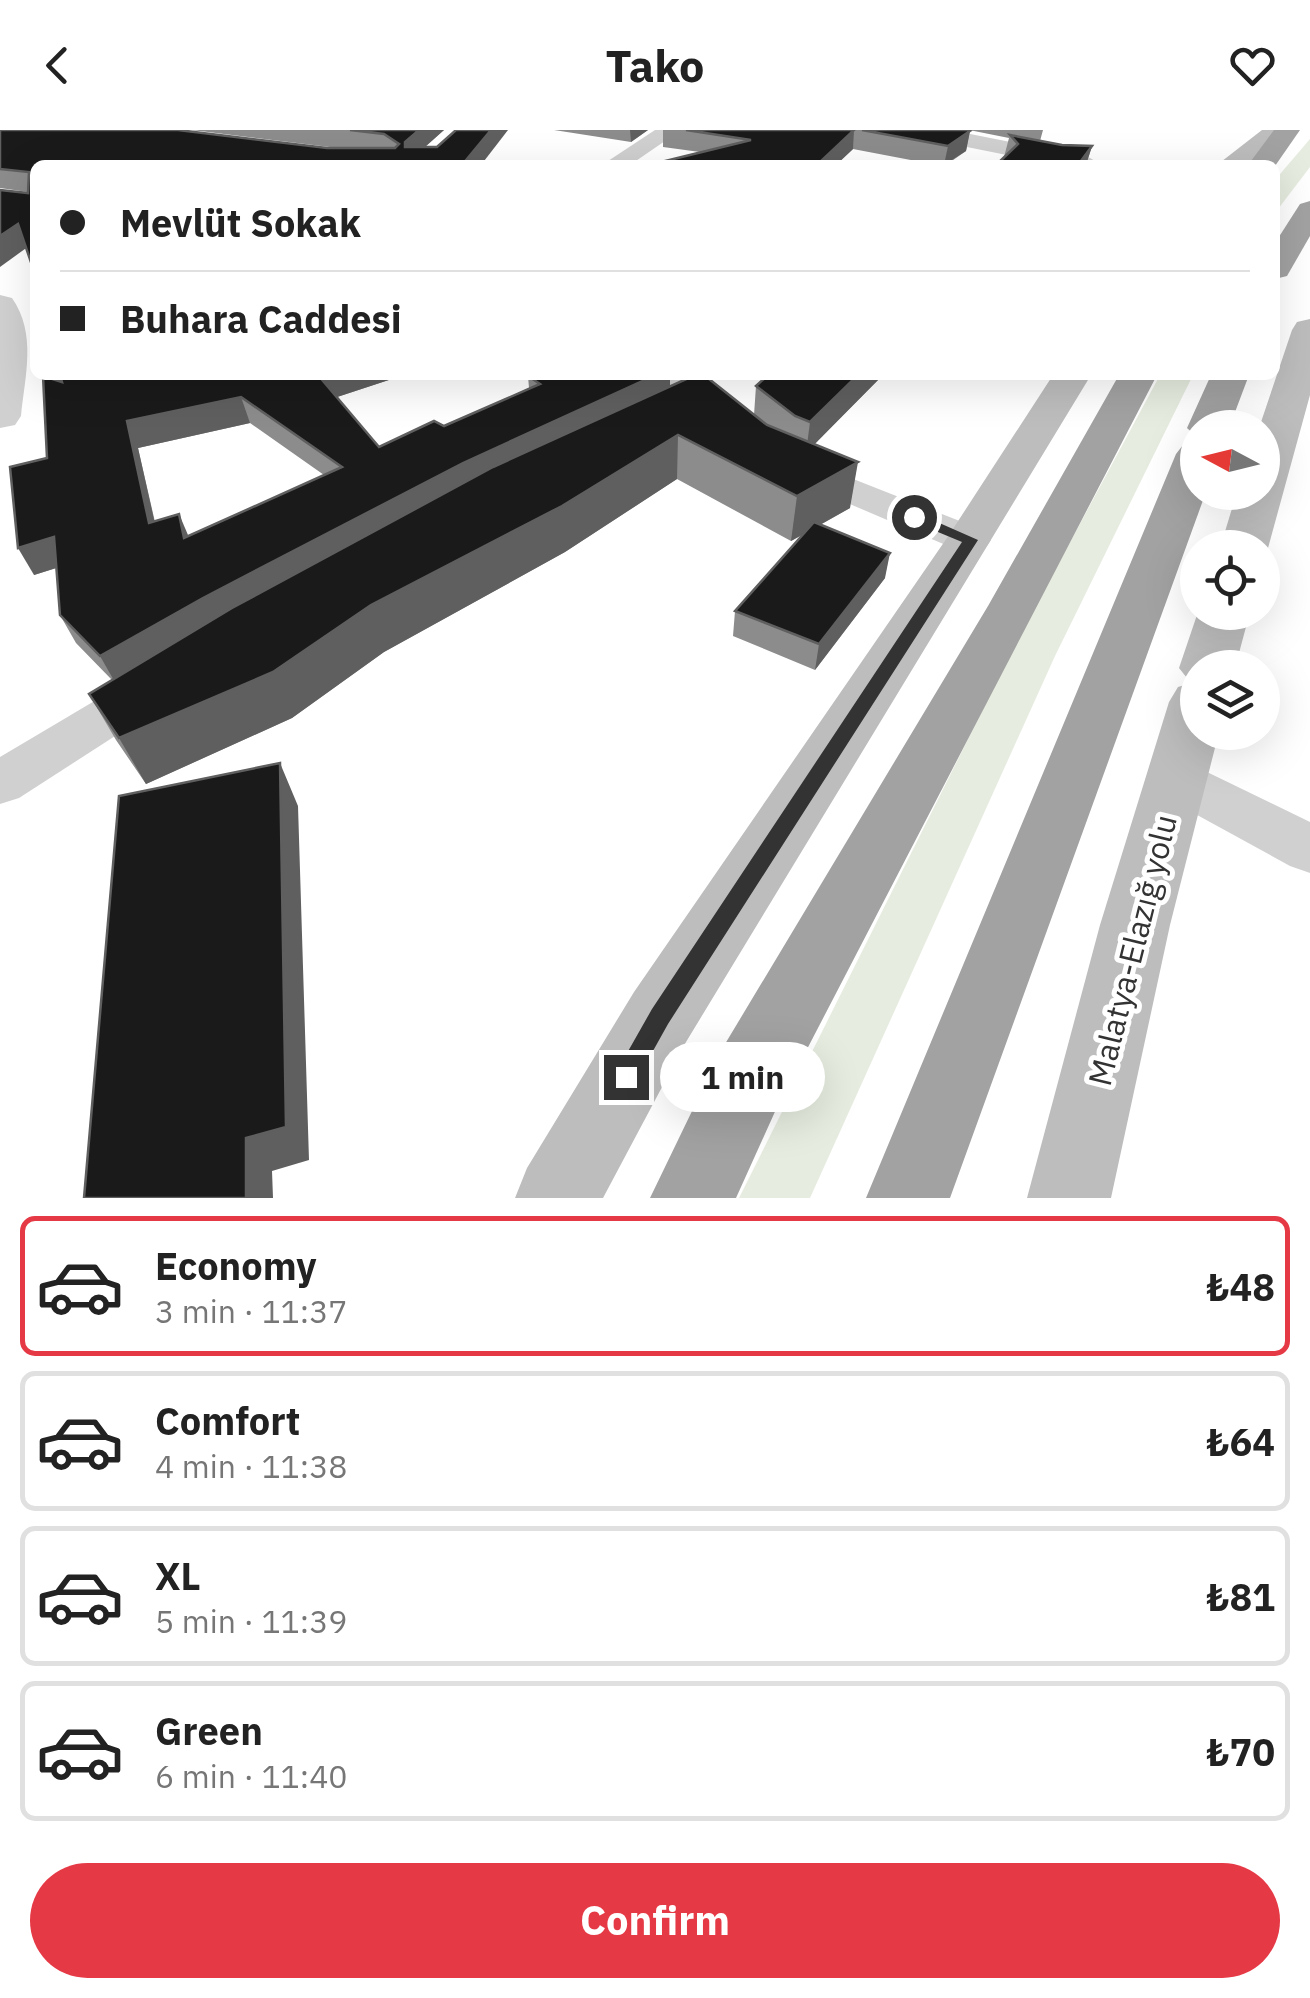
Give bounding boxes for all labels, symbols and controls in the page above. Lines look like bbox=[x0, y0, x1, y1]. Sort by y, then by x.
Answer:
text: Tako bbox=[606, 36, 704, 94]
icon: back bbox=[30, 38, 85, 93]
icon: heart bbox=[1225, 38, 1280, 93]
text: Mevlüt Sokak bbox=[120, 198, 361, 247]
text: Buhara Caddesi bbox=[120, 294, 402, 343]
north arrow bbox=[1180, 410, 1280, 510]
map controls bbox=[1180, 410, 1280, 750]
route start bbox=[892, 495, 937, 540]
button: locate bbox=[1180, 530, 1280, 630]
button: layers bbox=[1180, 650, 1280, 750]
street label: Malatya-Elazığ yolu bbox=[1078, 810, 1186, 1090]
callout: 1 min bbox=[661, 1042, 826, 1112]
route end bbox=[604, 1055, 649, 1100]
text: 1 min bbox=[701, 1056, 784, 1098]
icon: car bbox=[35, 1241, 125, 1331]
text: Economy bbox=[155, 1241, 317, 1290]
text: ₺48 bbox=[1206, 1262, 1275, 1311]
text: 3 min · 11:37 bbox=[155, 1290, 348, 1332]
icon: car bbox=[35, 1396, 125, 1486]
text: Comfort bbox=[155, 1396, 300, 1445]
text: ₺64 bbox=[1206, 1417, 1275, 1466]
text: 4 min · 11:38 bbox=[155, 1445, 348, 1487]
icon: car bbox=[35, 1551, 125, 1641]
text: XL bbox=[155, 1551, 201, 1600]
text: ₺81 bbox=[1206, 1572, 1275, 1621]
text: 5 min · 11:39 bbox=[155, 1600, 348, 1642]
icon: car bbox=[35, 1706, 125, 1796]
text: Green bbox=[155, 1706, 263, 1755]
text: ₺70 bbox=[1206, 1727, 1275, 1776]
text: 6 min · 11:40 bbox=[155, 1755, 348, 1797]
button: Confirm bbox=[30, 1863, 1280, 1978]

